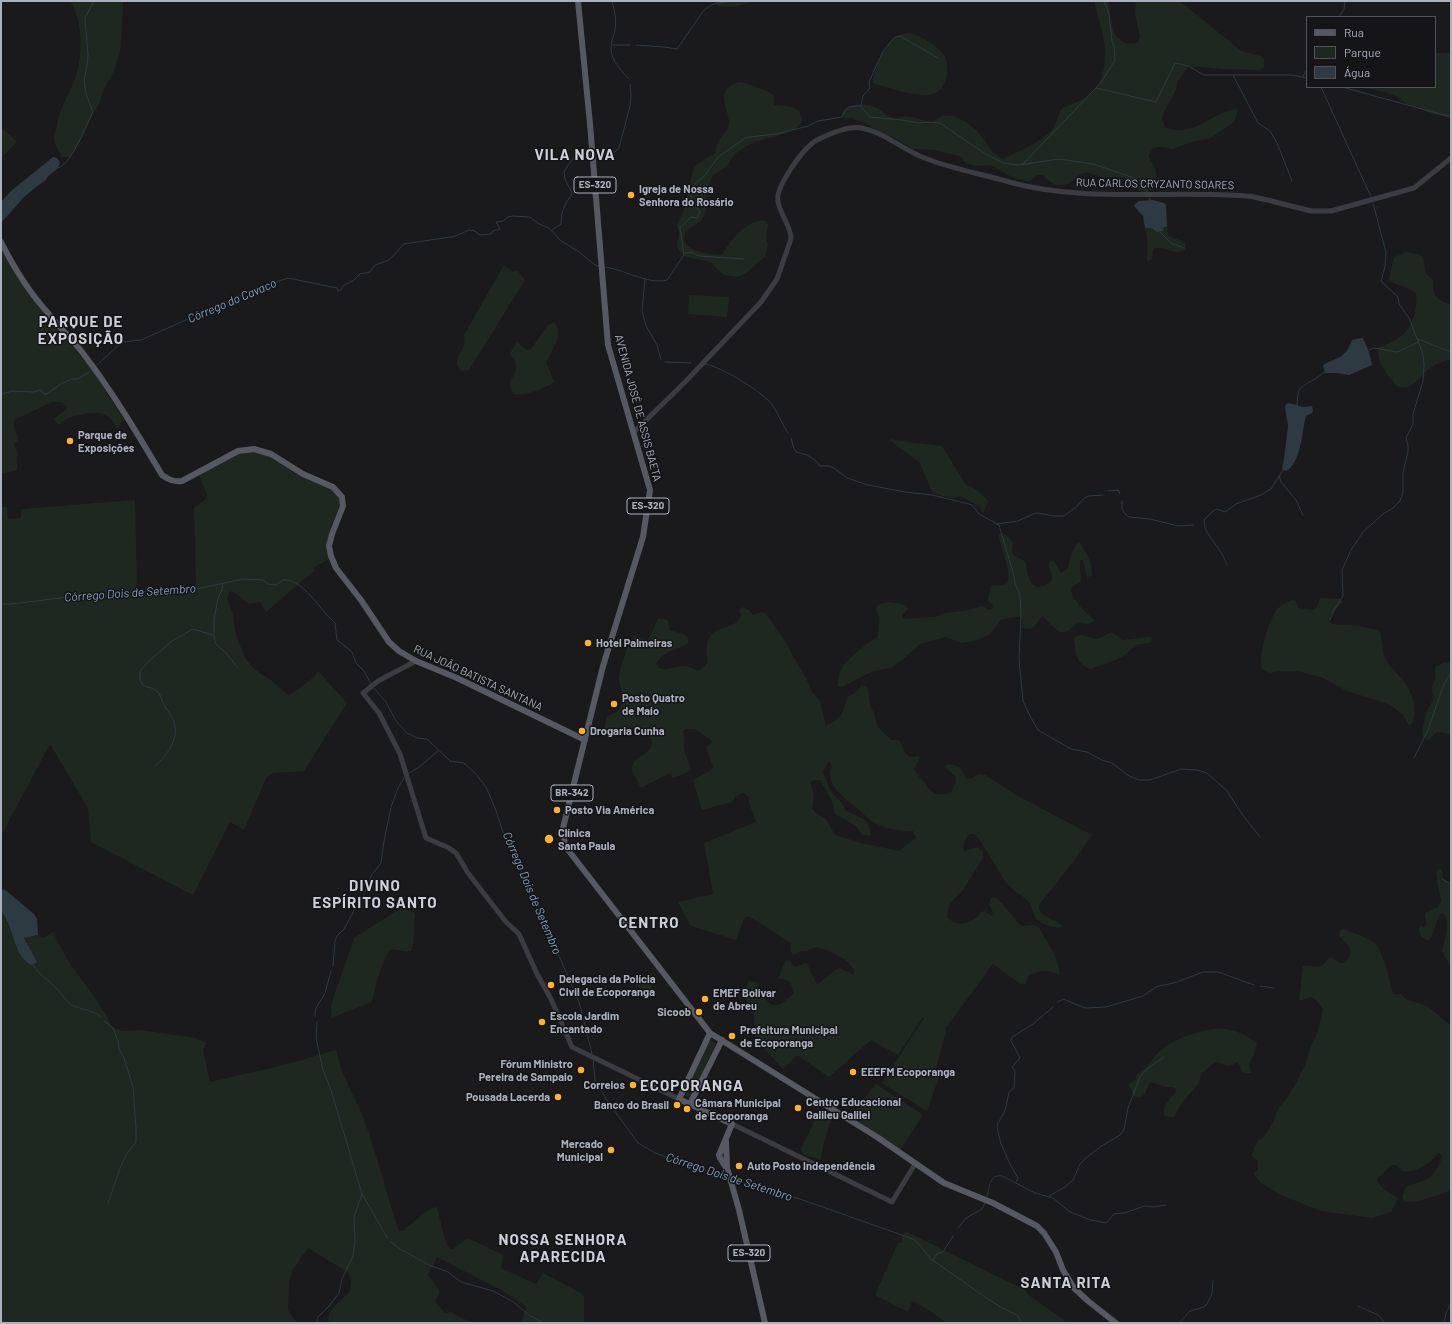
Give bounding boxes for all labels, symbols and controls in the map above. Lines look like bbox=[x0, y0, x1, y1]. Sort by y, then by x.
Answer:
legend bbox=[1306, 16, 1436, 88]
text: Rua bbox=[1344, 25, 1364, 39]
text: Parque bbox=[1344, 45, 1381, 59]
text: Água bbox=[1344, 65, 1370, 79]
district label: VILA NOVA bbox=[534, 146, 616, 164]
street label: RUA CARLOS CRYZANTO SOARES bbox=[1076, 176, 1234, 192]
road number: ES-320 bbox=[574, 177, 616, 193]
place label: Igreja de Nossa Senhora do Rosário bbox=[639, 182, 734, 208]
marker: Igreja de Nossa Senhora do Rosário bbox=[626, 190, 636, 200]
water label: Córrego do Cavaco bbox=[185, 276, 279, 326]
district label: PARQUE DE EXPOSIÇÃO bbox=[38, 313, 124, 348]
street label: AVENIDA JOSÉ DE ASSIS BAETA bbox=[612, 333, 664, 483]
place label: Parque de Exposições bbox=[78, 428, 134, 454]
marker: Parque de Exposições bbox=[65, 436, 75, 446]
road number: ES-320 bbox=[627, 498, 669, 514]
water label: Córrego Dois de Setembro bbox=[64, 581, 196, 605]
place label: Hotel Palmeiras bbox=[596, 636, 672, 650]
marker: Hotel Palmeiras bbox=[583, 638, 593, 648]
street label: RUA JOÃO BATISTA SANTANA bbox=[411, 642, 545, 714]
place label: Posto Quatro de Maio bbox=[622, 691, 685, 717]
marker: Posto Quatro de Maio bbox=[609, 699, 619, 709]
place label: Drogaria Cunha bbox=[590, 724, 664, 738]
marker: Drogaria Cunha bbox=[577, 726, 587, 736]
road number: BR-342 bbox=[551, 785, 593, 801]
place label: Posto Via América bbox=[565, 803, 654, 817]
marker: Posto Via América bbox=[552, 805, 562, 815]
place label: Clínica Santa Paula bbox=[558, 826, 615, 852]
water label: Córrego Dois de Setembro bbox=[500, 830, 564, 956]
marker: Clínica Santa Paula bbox=[543, 833, 555, 845]
district label: DIVINO ESPÍRITO SANTO bbox=[312, 877, 438, 912]
district label: CENTRO bbox=[618, 914, 680, 932]
place label: Delegacia da Polícia Civil de Ecoporanga bbox=[559, 972, 656, 998]
marker: Delegacia da Polícia Civil de Ecoporanga bbox=[546, 980, 556, 990]
place label: EMEF Bolivar de Abreu bbox=[713, 986, 776, 1012]
marker: EMEF Bolivar de Abreu bbox=[700, 994, 710, 1004]
place label: Sicoob bbox=[657, 1005, 691, 1019]
marker: Sicoob bbox=[694, 1007, 704, 1017]
place label: Escola Jardim Encantado bbox=[550, 1009, 619, 1035]
marker: Escola Jardim Encantado bbox=[537, 1017, 547, 1027]
place label: Prefeitura Municipal de Ecoporanga bbox=[740, 1023, 838, 1049]
marker: Prefeitura Municipal de Ecoporanga bbox=[727, 1031, 737, 1041]
place label: Fórum Ministro Pereira de Sampaio bbox=[479, 1057, 573, 1083]
marker: Fórum Ministro Pereira de Sampaio bbox=[576, 1065, 586, 1075]
place label: EEEFM Ecoporanga bbox=[861, 1065, 955, 1079]
marker: EEEFM Ecoporanga bbox=[848, 1067, 858, 1077]
district label: ECOPORANGA bbox=[640, 1077, 744, 1095]
place label: Correios bbox=[583, 1078, 625, 1092]
marker: Correios bbox=[628, 1080, 638, 1090]
place label: Pousada Lacerda bbox=[466, 1090, 550, 1104]
marker: Pousada Lacerda bbox=[553, 1092, 563, 1102]
place label: Centro Educacional Galileu Galilei bbox=[806, 1095, 901, 1121]
place label: Câmara Municipal de Ecoporanga bbox=[695, 1096, 781, 1122]
place label: Banco do Brasil bbox=[594, 1098, 669, 1112]
marker: Banco do Brasil bbox=[672, 1100, 682, 1110]
marker: Centro Educacional Galileu Galilei bbox=[793, 1103, 803, 1113]
marker: Câmara Municipal de Ecoporanga bbox=[682, 1104, 692, 1114]
place label: Mercado Municipal bbox=[557, 1137, 603, 1163]
marker: Mercado Municipal bbox=[606, 1145, 616, 1155]
water label: Córrego Dois de Setembro bbox=[664, 1150, 794, 1204]
place label: Auto Posto Independência bbox=[747, 1159, 875, 1173]
marker: Auto Posto Independência bbox=[734, 1161, 744, 1171]
district label: NOSSA SENHORA APARECIDA bbox=[498, 1231, 628, 1266]
road number: ES-320 bbox=[728, 1245, 770, 1261]
district label: SANTA RITA bbox=[1021, 1274, 1111, 1292]

